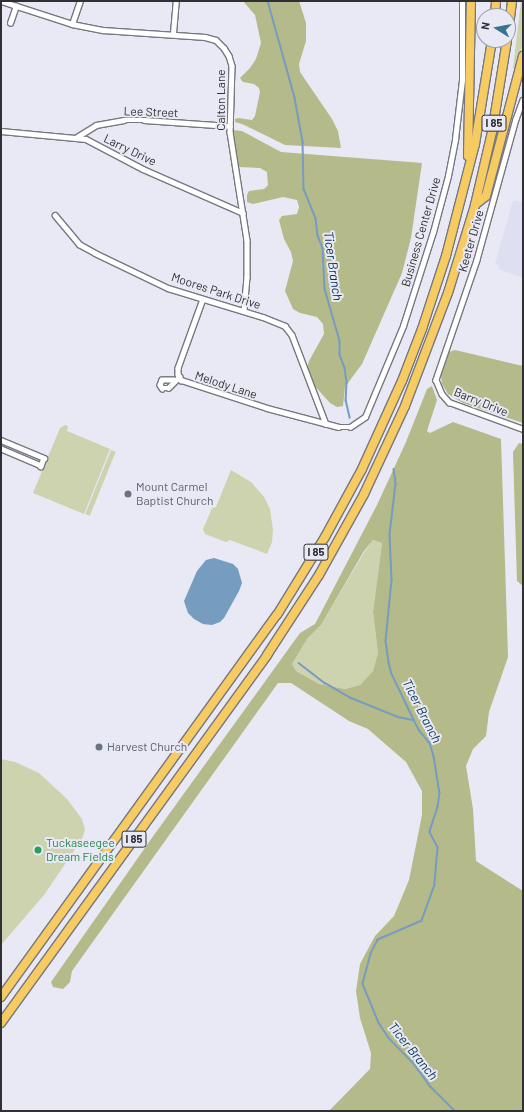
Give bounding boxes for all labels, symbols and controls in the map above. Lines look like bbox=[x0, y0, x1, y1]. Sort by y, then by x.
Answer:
north arrow bbox=[476, 8, 516, 48]
text: N bbox=[478, 21, 492, 31]
street label: Calton Lane bbox=[214, 69, 228, 131]
street label: Lee Street bbox=[123, 104, 179, 120]
road number: I 85 bbox=[481, 114, 507, 132]
street label: Larry Drive bbox=[101, 131, 159, 169]
street label: Business Center Drive bbox=[398, 176, 444, 288]
street label: Keeter Drive bbox=[455, 208, 487, 274]
water label: Ticer Branch bbox=[320, 230, 346, 302]
street label: Moores Park Drive bbox=[169, 270, 263, 312]
street label: Melody Lane bbox=[193, 368, 259, 402]
street label: Barry Drive bbox=[452, 385, 510, 419]
place label: Mount Carmel Baptist Church bbox=[136, 480, 213, 508]
marker: Mount Carmel Baptist Church bbox=[123, 489, 133, 499]
road number: I 85 bbox=[303, 543, 329, 561]
water label: Ticer Branch bbox=[399, 676, 445, 746]
place label: Harvest Church bbox=[107, 740, 187, 754]
marker: Harvest Church bbox=[94, 742, 104, 752]
road number: I 85 bbox=[121, 830, 147, 848]
place label: Tuckaseegee Dream Fields bbox=[46, 836, 115, 864]
marker: Tuckaseegee Dream Fields bbox=[33, 845, 43, 855]
water label: Ticer Branch bbox=[385, 1019, 441, 1083]

